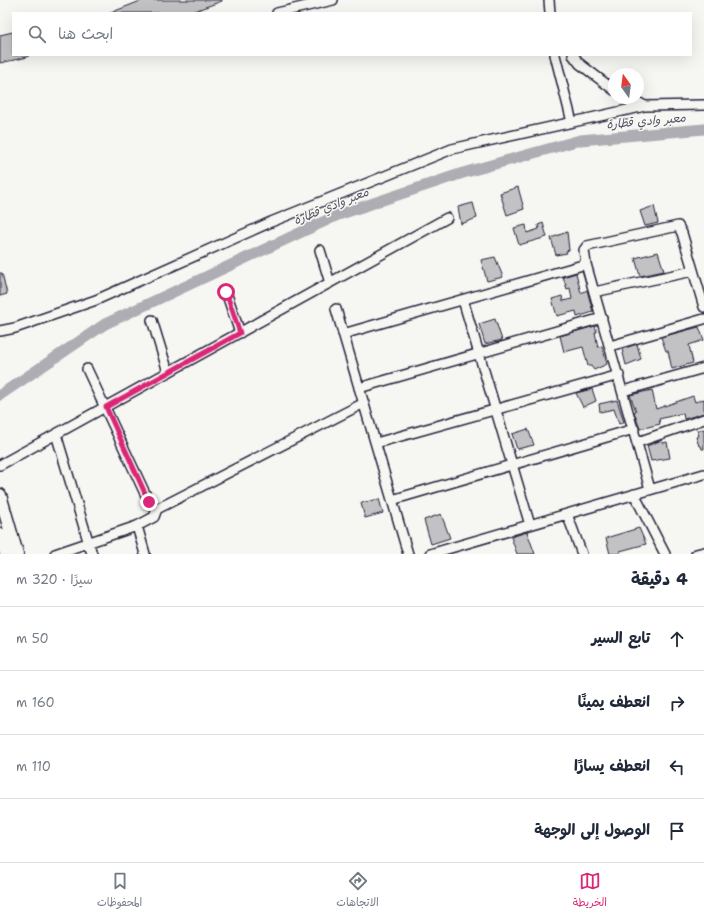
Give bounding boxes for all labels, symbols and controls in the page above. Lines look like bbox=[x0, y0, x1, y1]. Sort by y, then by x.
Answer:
search box bbox=[12, 12, 692, 56]
icon: search bbox=[26, 23, 48, 45]
text: ابحث هنا bbox=[58, 24, 113, 44]
north arrow bbox=[608, 68, 644, 104]
water label: معبر وادي قطّارة bbox=[606, 110, 686, 133]
water label: معبر وادي قطّارة bbox=[291, 184, 371, 229]
route start bbox=[217, 283, 235, 301]
route end bbox=[140, 493, 158, 511]
text: 4 دقيقة bbox=[631, 568, 688, 590]
text: سيرًا · 320 m bbox=[16, 571, 93, 588]
text: تابع السير bbox=[591, 628, 650, 648]
icon: ahead bbox=[666, 628, 688, 650]
text: 50 m bbox=[16, 630, 49, 647]
text: انعطف يمينًا bbox=[578, 692, 650, 712]
icon: right bbox=[666, 692, 688, 714]
text: 160 m bbox=[16, 694, 55, 711]
text: انعطف يسارًا bbox=[574, 756, 650, 776]
icon: left bbox=[666, 756, 688, 778]
text: 110 m bbox=[16, 758, 51, 775]
text: الوصول إلى الوجهة bbox=[534, 820, 650, 840]
icon: arrive bbox=[666, 820, 688, 842]
tab: المحفوظات bbox=[97, 870, 142, 912]
tab: الاتجاهات bbox=[336, 870, 379, 912]
tab: الخريطة bbox=[573, 870, 607, 912]

